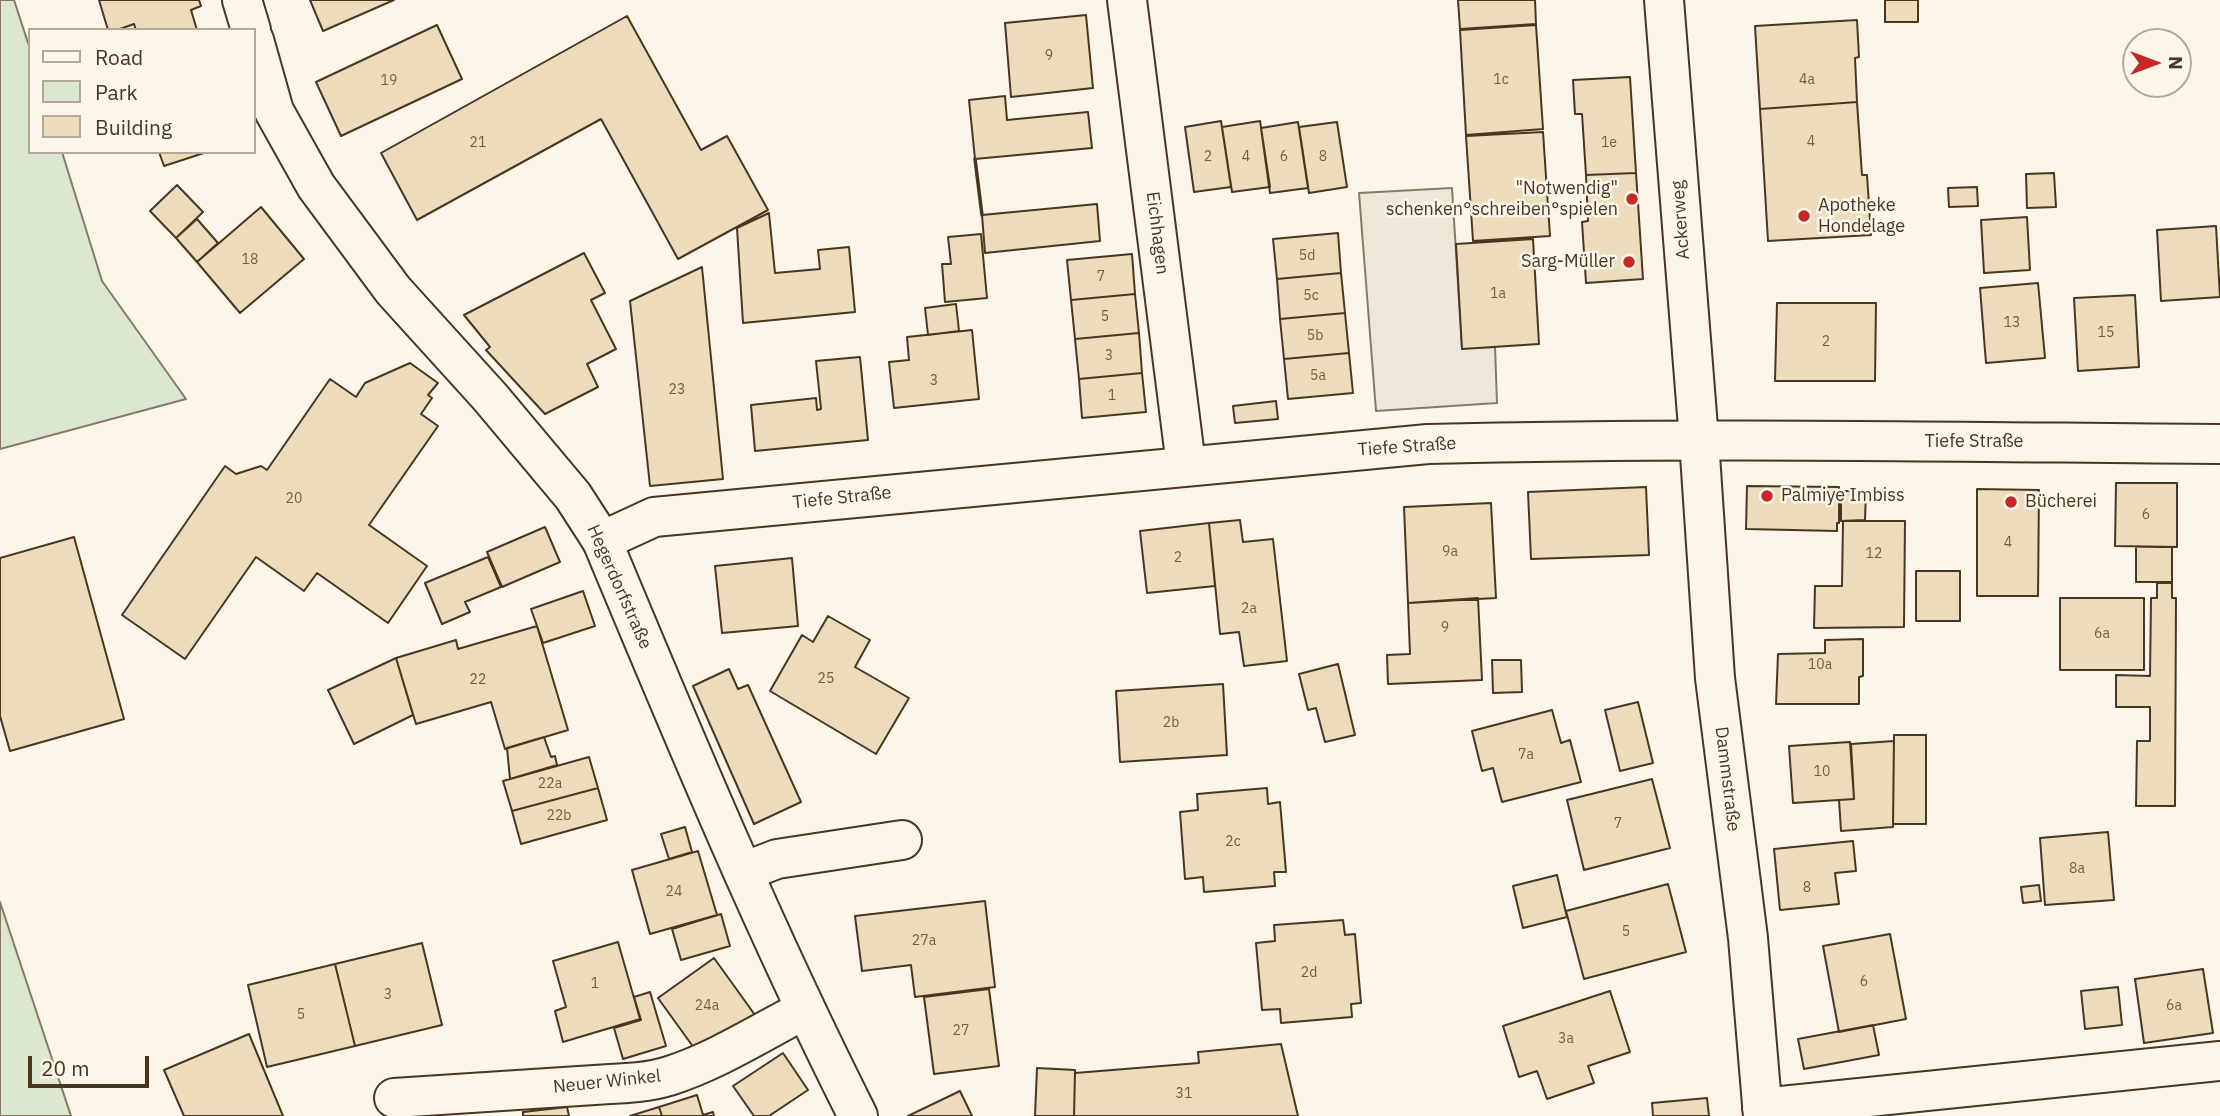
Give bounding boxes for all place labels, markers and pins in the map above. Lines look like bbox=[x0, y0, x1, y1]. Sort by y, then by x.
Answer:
place label: "Notwendig" schenken°schreiben°spielen bbox=[1386, 178, 1618, 220]
marker: "Notwendig" schenken°schreiben°spielen bbox=[1624, 191, 1640, 207]
place label: Apotheke Hondelage bbox=[1818, 195, 1905, 238]
marker: Apotheke Hondelage bbox=[1796, 208, 1812, 224]
place label: Sarg-Müller bbox=[1521, 251, 1615, 273]
marker: Sarg-Müller bbox=[1621, 254, 1637, 270]
place label: Palmiye Imbiss bbox=[1781, 485, 1905, 507]
marker: Palmiye Imbiss bbox=[1759, 488, 1775, 504]
place label: Bücherei bbox=[2025, 491, 2097, 513]
marker: Bücherei bbox=[2003, 494, 2019, 510]

